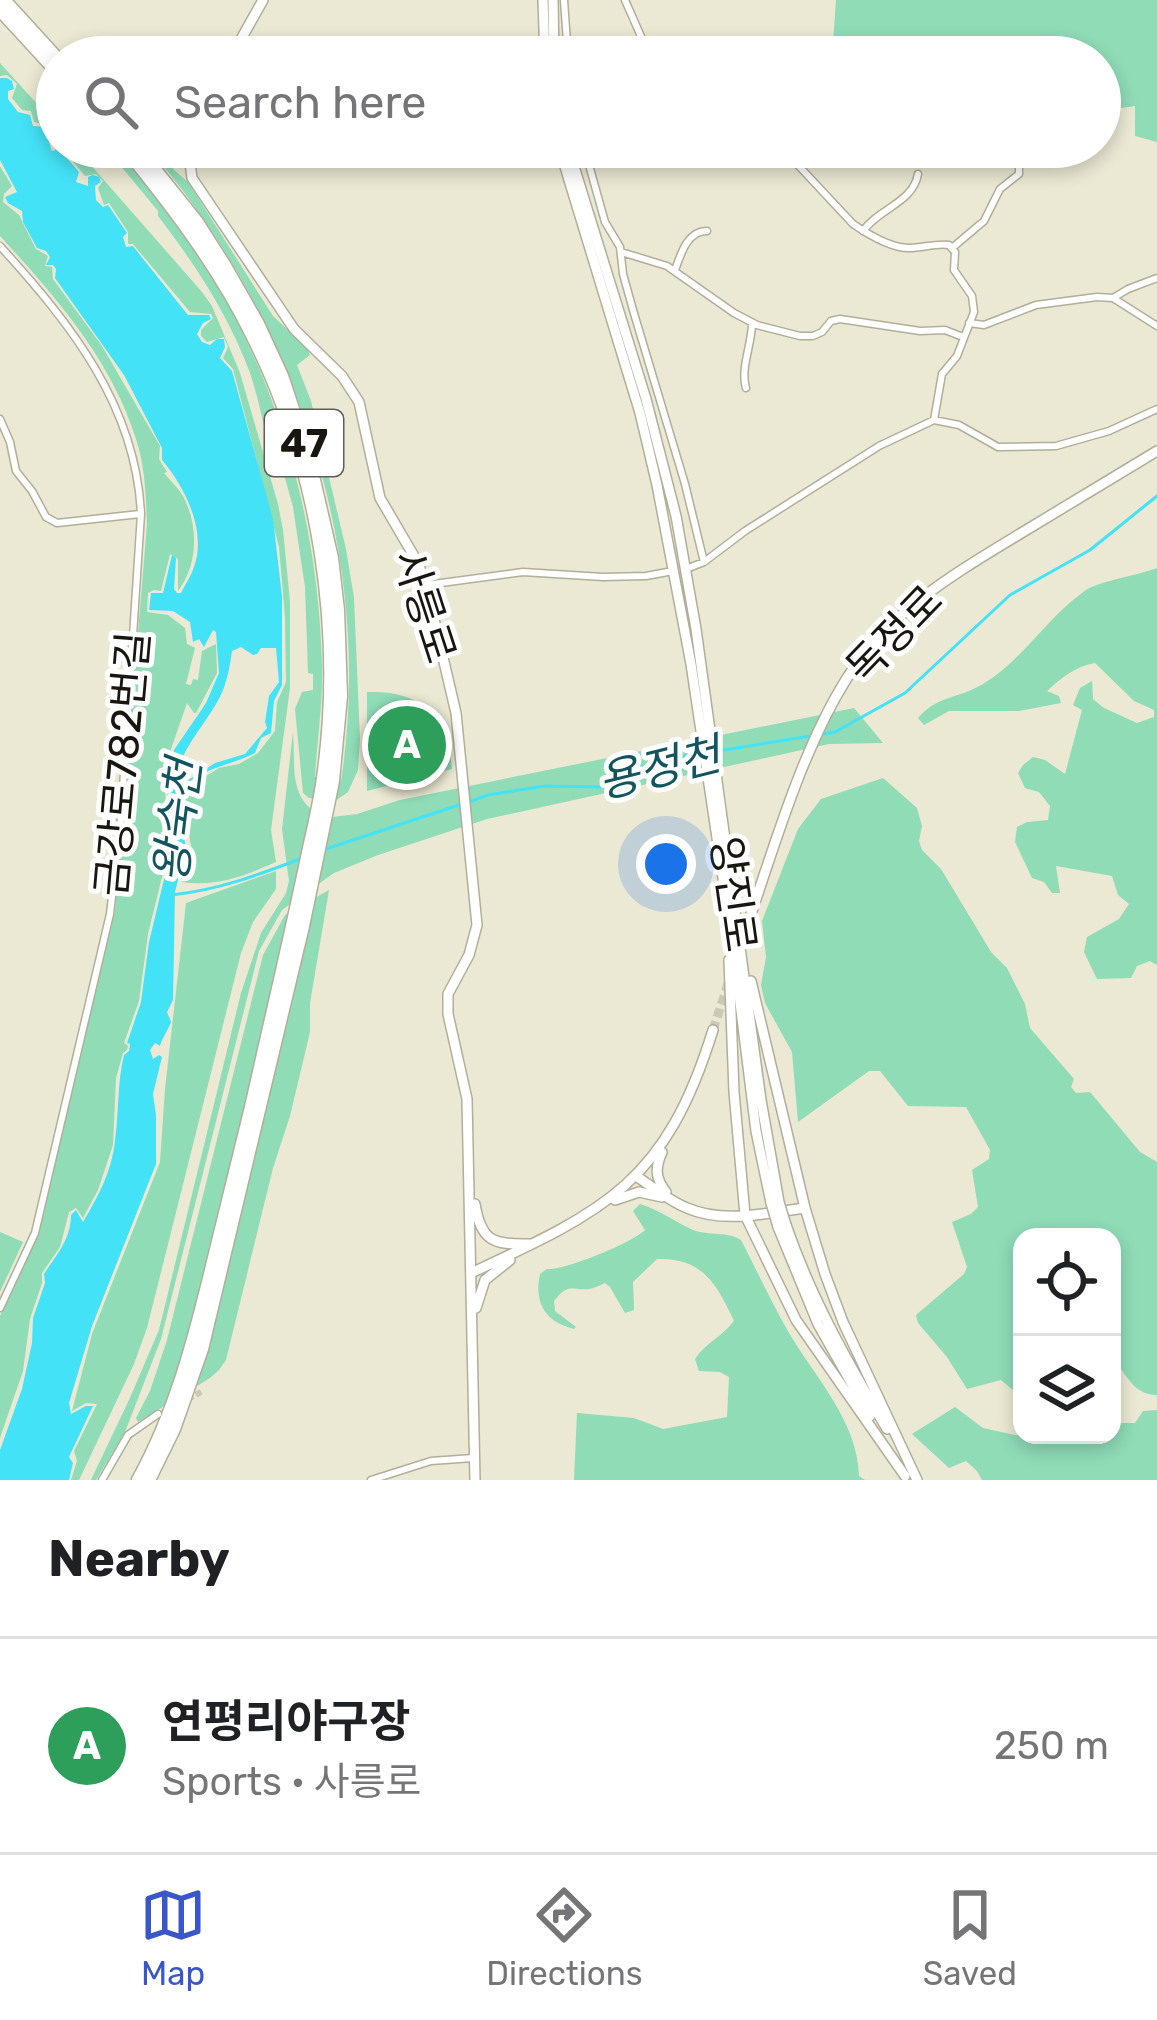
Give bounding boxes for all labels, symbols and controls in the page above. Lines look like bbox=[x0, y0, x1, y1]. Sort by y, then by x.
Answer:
search box bbox=[36, 36, 1121, 168]
icon: search bbox=[78, 69, 144, 135]
text: Search here bbox=[174, 76, 426, 129]
road number: 47 bbox=[265, 410, 343, 476]
street label: 사릉로 bbox=[382, 543, 466, 669]
street label: 독정로 bbox=[836, 576, 953, 694]
street label: 금강로782번길 bbox=[86, 629, 159, 899]
pin: A bbox=[368, 700, 446, 790]
water label: 용정천 bbox=[592, 727, 730, 809]
water label: 왕숙천 bbox=[144, 752, 212, 886]
street label: 양진로 bbox=[700, 833, 766, 955]
your location bbox=[636, 834, 696, 894]
map controls bbox=[1013, 1228, 1121, 1444]
button: locate bbox=[1013, 1228, 1121, 1336]
button: layers bbox=[1013, 1336, 1121, 1444]
text: Nearby bbox=[48, 1528, 230, 1589]
text: 연평리야구장 bbox=[162, 1695, 410, 1748]
text: A bbox=[73, 1723, 101, 1769]
text: 250 m bbox=[994, 1723, 1109, 1769]
text: Sports · 사릉로 bbox=[162, 1759, 421, 1805]
tab: Map bbox=[140, 1882, 206, 1993]
tab: Directions bbox=[486, 1882, 643, 1993]
tab: Saved bbox=[923, 1882, 1017, 1993]

